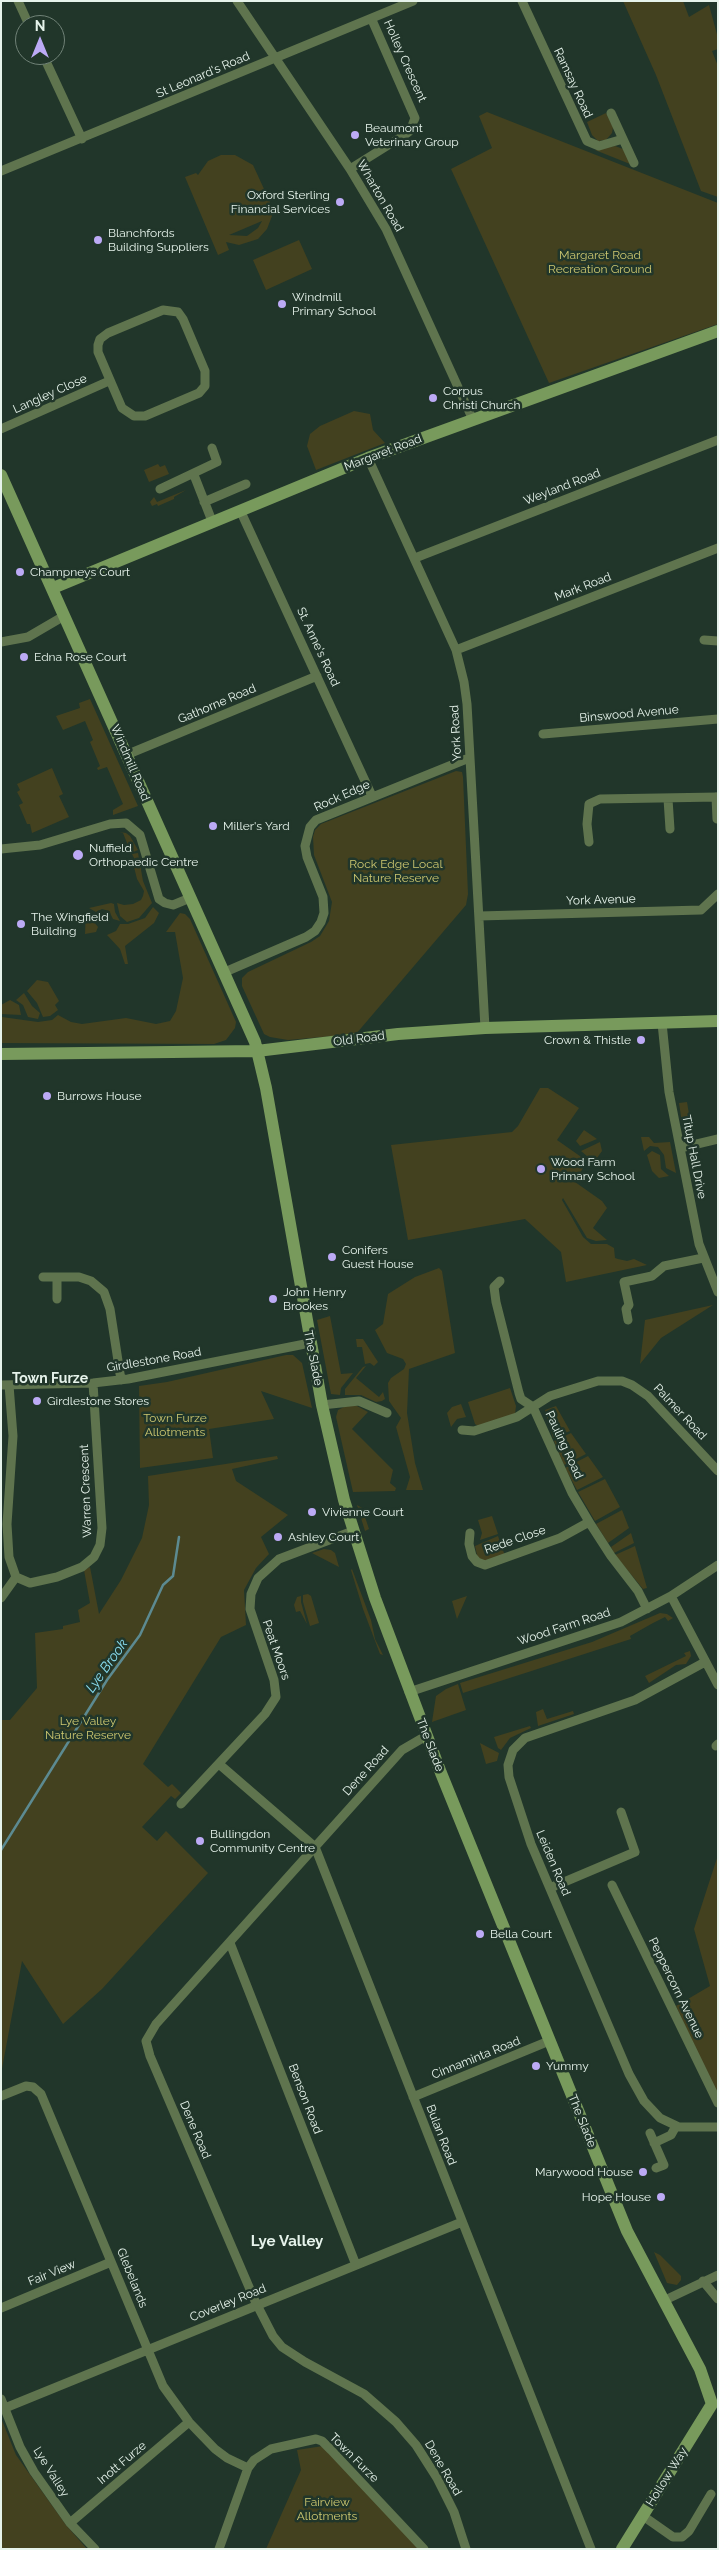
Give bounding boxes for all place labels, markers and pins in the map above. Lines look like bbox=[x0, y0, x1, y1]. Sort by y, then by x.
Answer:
place label: Beaumont Veterinary Group bbox=[365, 121, 459, 149]
marker: Beaumont Veterinary Group bbox=[349, 129, 361, 141]
place label: Oxford Sterling Financial Services bbox=[231, 188, 330, 216]
marker: Oxford Sterling Financial Services bbox=[334, 196, 346, 208]
place label: Blanchfords Building Suppliers bbox=[108, 226, 209, 254]
marker: Blanchfords Building Suppliers bbox=[92, 234, 104, 246]
place label: Windmill Primary School bbox=[292, 290, 376, 318]
marker: Windmill Primary School bbox=[276, 298, 288, 310]
place label: Corpus Christi Church bbox=[443, 384, 521, 412]
marker: Corpus Christi Church bbox=[427, 392, 439, 404]
place label: Champneys Court bbox=[30, 565, 130, 579]
marker: Champneys Court bbox=[14, 566, 26, 578]
place label: Edna Rose Court bbox=[34, 650, 127, 664]
marker: Edna Rose Court bbox=[18, 651, 30, 663]
place label: Miller's Yard bbox=[223, 819, 290, 833]
marker: Miller's Yard bbox=[207, 820, 219, 832]
place label: Nuffield Orthopaedic Centre bbox=[89, 841, 198, 869]
marker: Nuffield Orthopaedic Centre bbox=[71, 848, 85, 862]
place label: The Wingfield Building bbox=[31, 910, 109, 938]
marker: The Wingfield Building bbox=[15, 918, 27, 930]
place label: Crown & Thistle bbox=[544, 1033, 631, 1047]
marker: Crown & Thistle bbox=[635, 1034, 647, 1046]
place label: Burrows House bbox=[57, 1089, 142, 1103]
marker: Burrows House bbox=[41, 1090, 53, 1102]
place label: Wood Farm Primary School bbox=[551, 1155, 635, 1183]
marker: Wood Farm Primary School bbox=[535, 1163, 547, 1175]
place label: Conifers Guest House bbox=[342, 1243, 414, 1271]
marker: Conifers Guest House bbox=[326, 1251, 338, 1263]
place label: John Henry Brookes bbox=[283, 1285, 346, 1313]
marker: John Henry Brookes bbox=[267, 1293, 279, 1305]
place label: Girdlestone Stores bbox=[47, 1394, 149, 1408]
marker: Girdlestone Stores bbox=[31, 1395, 43, 1407]
place label: Vivienne Court bbox=[322, 1505, 404, 1519]
marker: Vivienne Court bbox=[306, 1506, 318, 1518]
place label: Ashley Court bbox=[288, 1530, 359, 1544]
marker: Ashley Court bbox=[272, 1531, 284, 1543]
place label: Bullingdon Community Centre bbox=[210, 1827, 315, 1855]
marker: Bullingdon Community Centre bbox=[194, 1835, 206, 1847]
place label: Bella Court bbox=[490, 1927, 552, 1941]
marker: Bella Court bbox=[474, 1928, 486, 1940]
place label: Yummy bbox=[546, 2059, 589, 2073]
marker: Yummy bbox=[530, 2060, 542, 2072]
place label: Marywood House bbox=[535, 2165, 633, 2179]
marker: Marywood House bbox=[637, 2166, 649, 2178]
place label: Hope House bbox=[582, 2190, 651, 2204]
marker: Hope House bbox=[655, 2191, 667, 2203]

